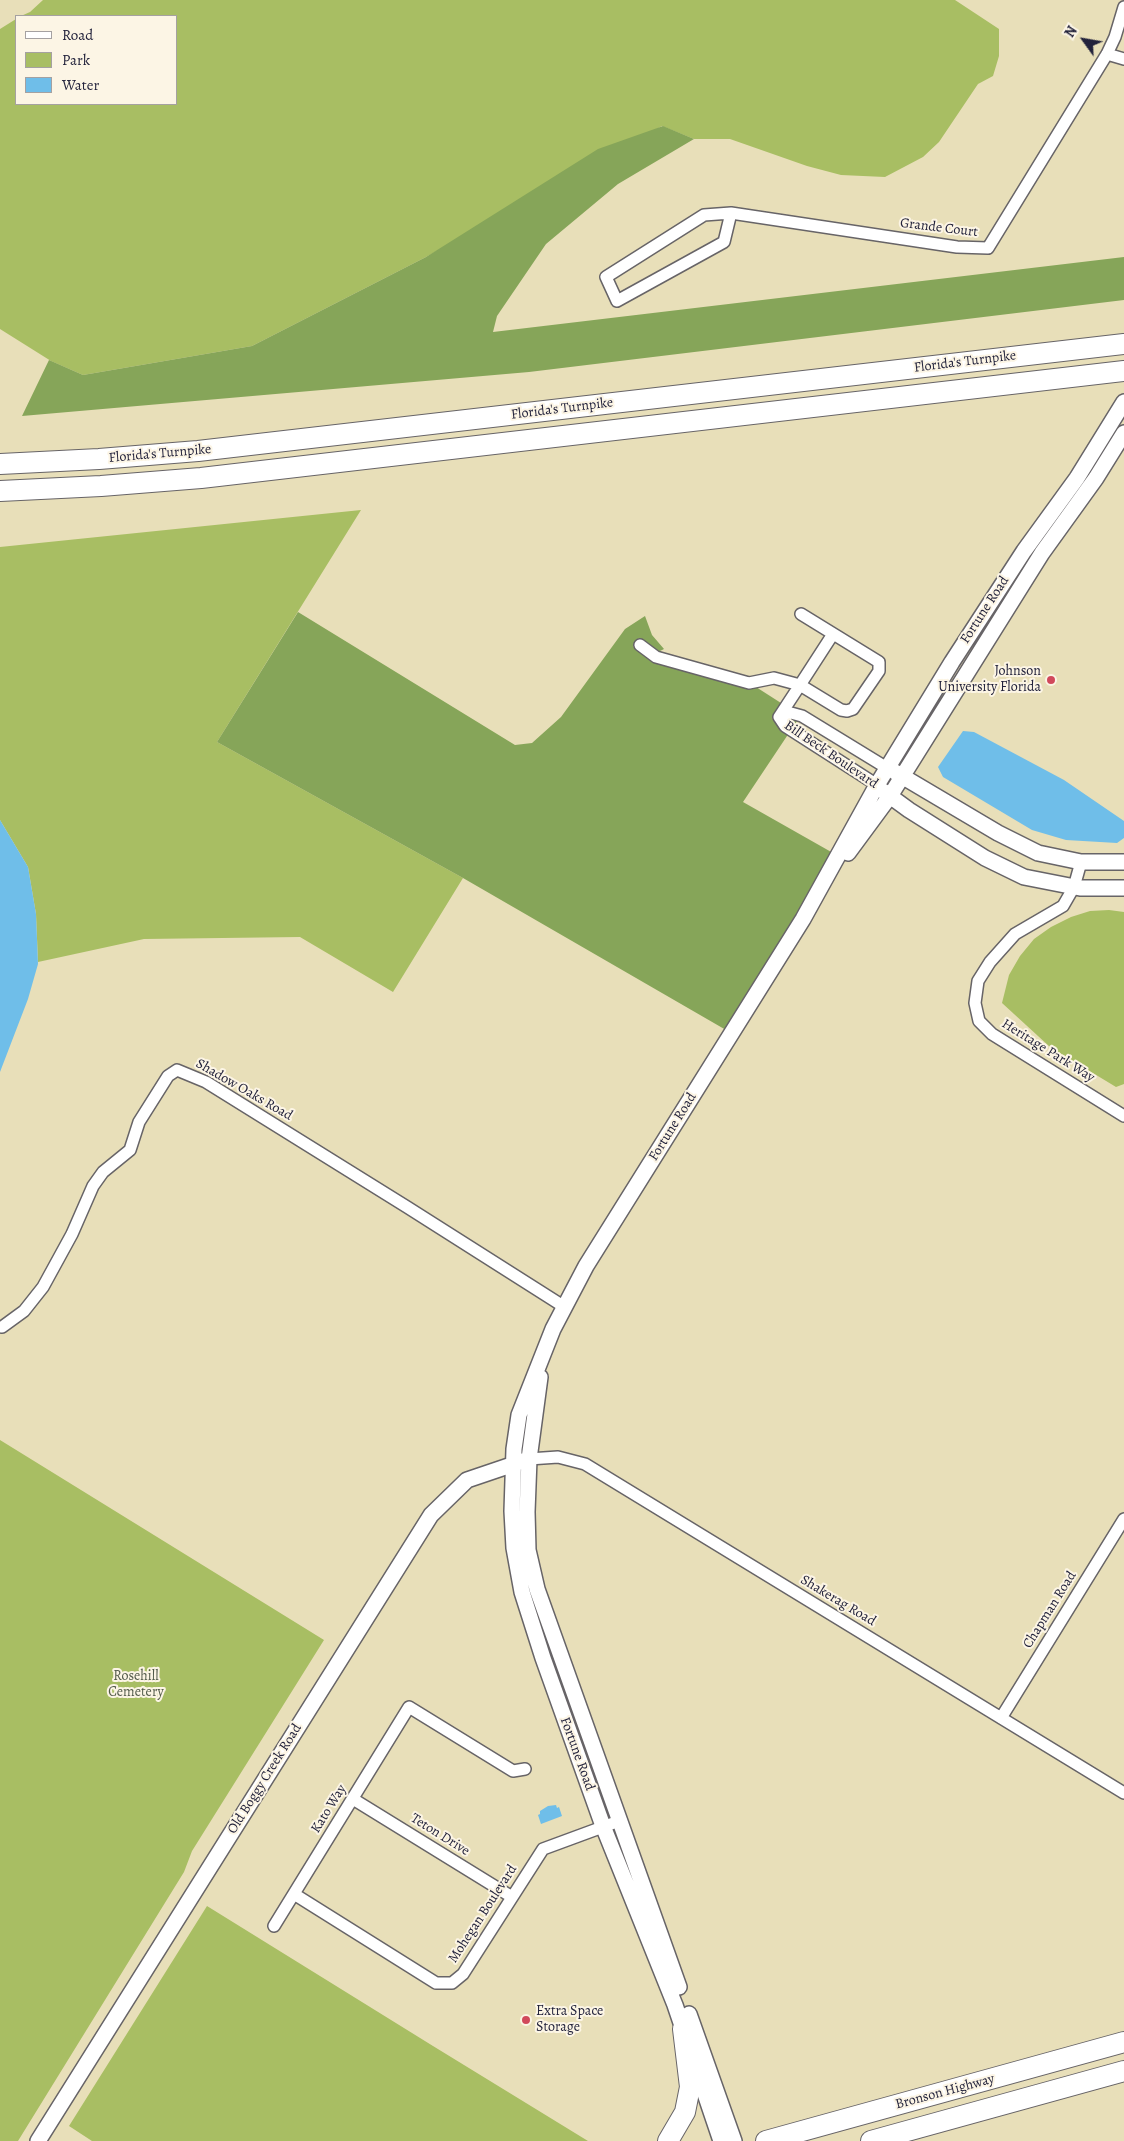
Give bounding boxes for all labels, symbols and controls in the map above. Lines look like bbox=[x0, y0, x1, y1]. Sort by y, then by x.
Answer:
legend bbox=[15, 15, 178, 105]
north arrow bbox=[1059, 15, 1109, 65]
text: N bbox=[1060, 22, 1082, 41]
text: Road bbox=[62, 25, 93, 45]
text: Park bbox=[62, 50, 90, 70]
text: Water bbox=[62, 75, 99, 95]
street label: Grande Court bbox=[899, 215, 979, 241]
street label: Florida's Turnpike bbox=[913, 347, 1017, 377]
street label: Florida's Turnpike bbox=[510, 394, 614, 424]
street label: Florida's Turnpike bbox=[108, 441, 212, 467]
street label: Fortune Road bbox=[957, 573, 1013, 647]
place label: Johnson University Florida bbox=[938, 664, 1041, 696]
marker: Johnson University Florida bbox=[1045, 674, 1057, 686]
street label: Bill Beck Boulevard bbox=[781, 717, 881, 793]
street label: Heritage Park Way bbox=[998, 1016, 1098, 1086]
street label: Shadow Oaks Road bbox=[193, 1055, 295, 1125]
street label: Fortune Road bbox=[645, 1090, 701, 1164]
street label: Chapman Road bbox=[1020, 1568, 1080, 1652]
street label: Shakerag Road bbox=[797, 1572, 879, 1630]
park label: Rosehill Cemetery bbox=[108, 1669, 164, 1701]
street label: Fortune Road bbox=[556, 1715, 598, 1793]
street label: Old Boggy Creek Road bbox=[224, 1721, 306, 1837]
street label: Kato Way bbox=[308, 1782, 350, 1836]
street label: Teton Drive bbox=[407, 1810, 473, 1860]
street label: Mohegan Boulevard bbox=[445, 1862, 521, 1966]
place label: Extra Space Storage bbox=[536, 2004, 603, 2036]
marker: Extra Space Storage bbox=[520, 2014, 532, 2026]
street label: Bronson Highway bbox=[894, 2071, 996, 2113]

